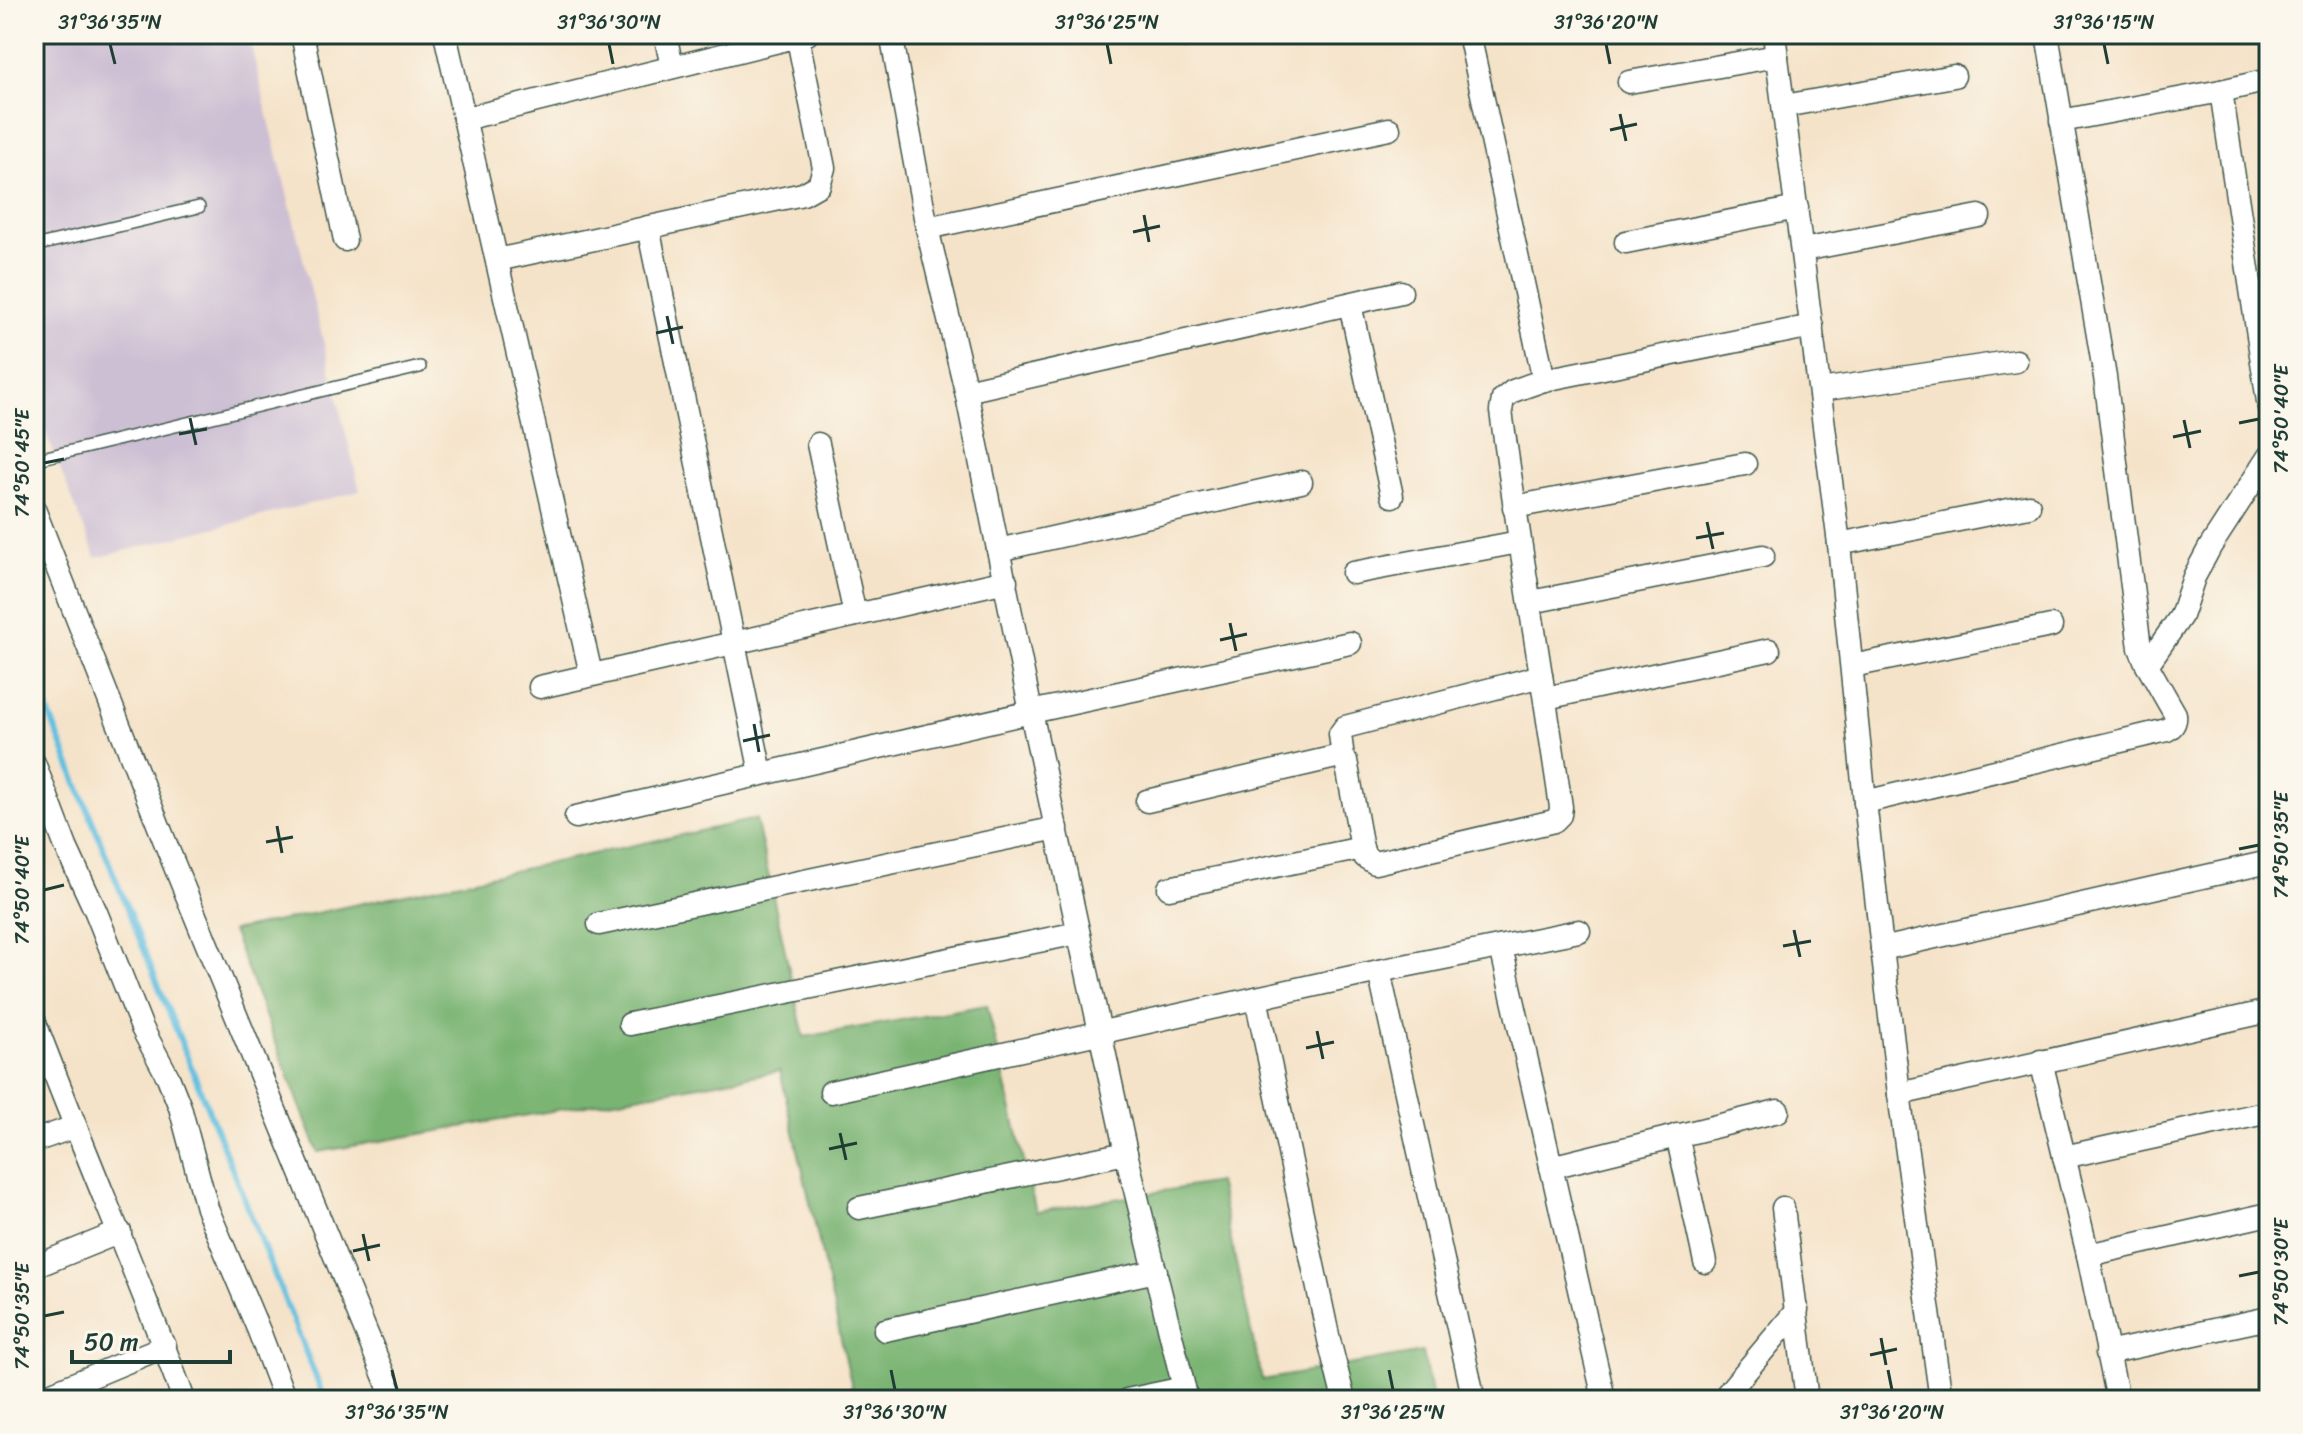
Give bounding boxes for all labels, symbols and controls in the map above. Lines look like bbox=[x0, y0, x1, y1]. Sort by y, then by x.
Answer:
text: 31°36'35"N bbox=[58, 5, 162, 40]
text: 31°36'30"N bbox=[557, 5, 661, 40]
text: 31°36'25"N bbox=[1055, 5, 1159, 40]
text: 31°36'20"N bbox=[1554, 5, 1658, 40]
text: 31°36'15"N bbox=[2054, 5, 2155, 40]
text: 74°50'40"E bbox=[2264, 362, 2299, 474]
text: 74°50'45"E bbox=[5, 407, 40, 517]
text: 74°50'35"E bbox=[2264, 789, 2299, 899]
text: 74°50'40"E bbox=[5, 833, 40, 945]
text: 74°50'30"E bbox=[2264, 1216, 2299, 1326]
text: 74°50'35"E bbox=[5, 1260, 40, 1370]
scale bar bbox=[72, 1314, 230, 1364]
text: 50 m bbox=[84, 1321, 139, 1363]
text: 31°36'35"N bbox=[345, 1395, 449, 1430]
text: 31°36'30"N bbox=[843, 1395, 947, 1430]
text: 31°36'25"N bbox=[1341, 1395, 1445, 1430]
text: 31°36'20"N bbox=[1840, 1395, 1944, 1430]

